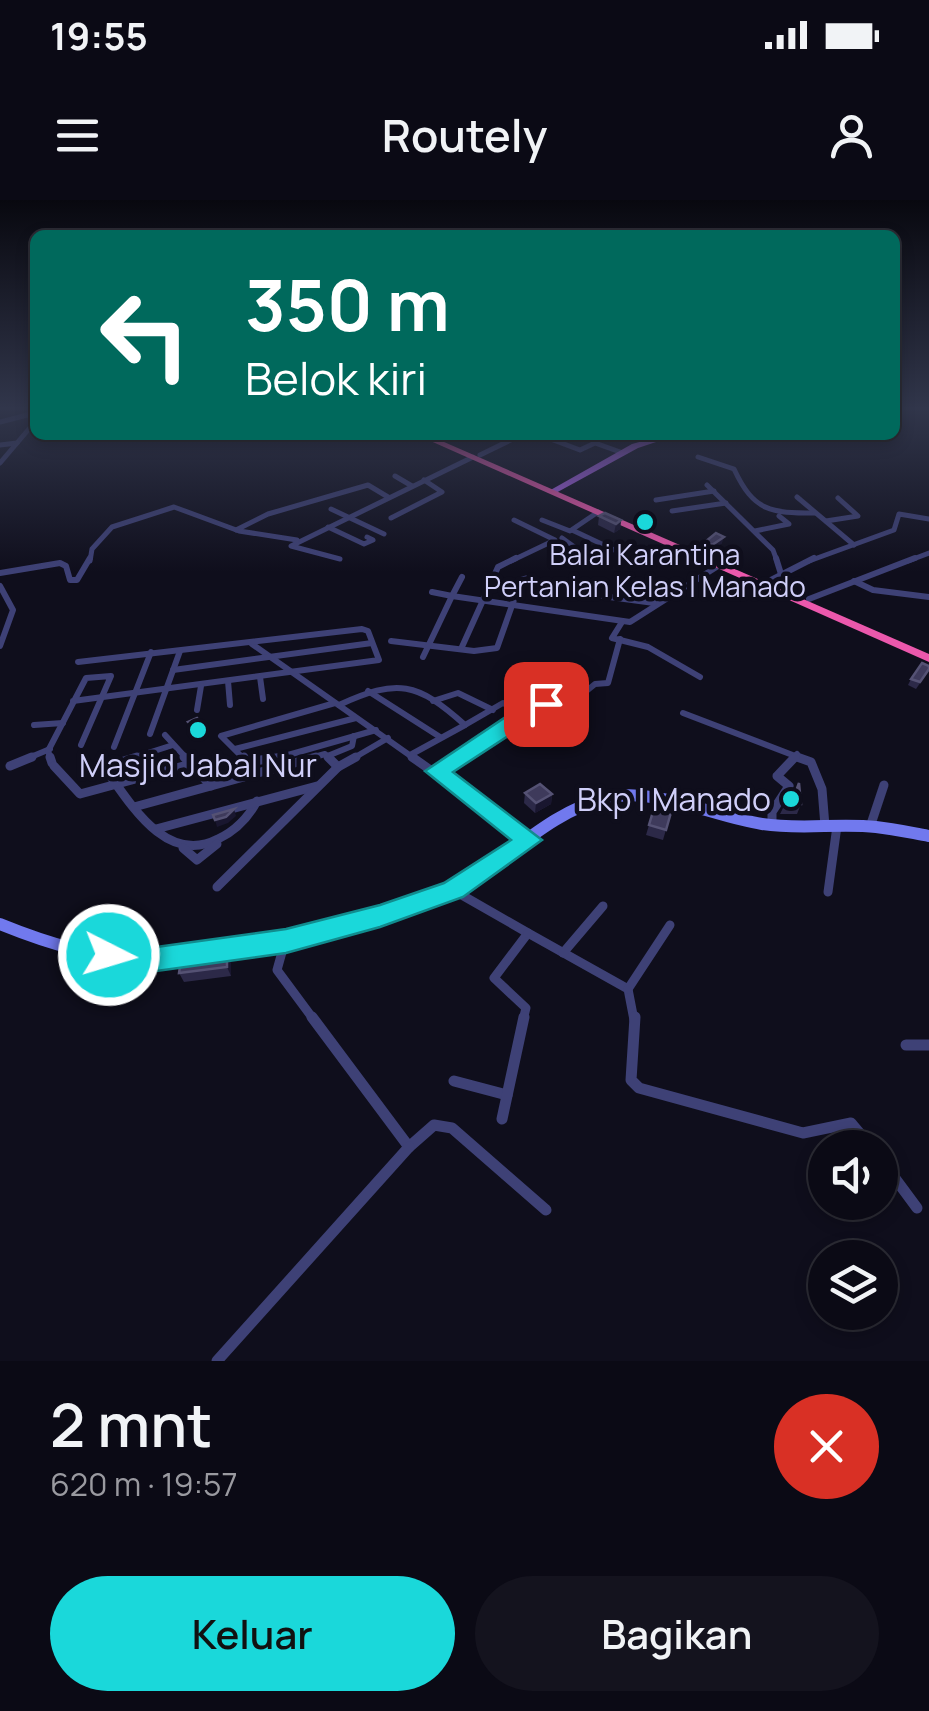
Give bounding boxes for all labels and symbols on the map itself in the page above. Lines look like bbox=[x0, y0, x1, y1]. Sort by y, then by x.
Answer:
marker: Balai Karantina Pertanian Kelas I Manado bbox=[634, 511, 656, 533]
place label: Balai Karantina Pertanian Kelas I Manado bbox=[484, 535, 806, 605]
pin bbox=[504, 662, 589, 747]
marker: Masjid Jabal Nur bbox=[187, 719, 209, 741]
place label: Masjid Jabal Nur bbox=[79, 743, 317, 787]
place label: Bkp I Manado bbox=[577, 777, 771, 821]
marker: Bkp I Manado bbox=[780, 788, 802, 810]
position arrow bbox=[57, 903, 161, 1007]

